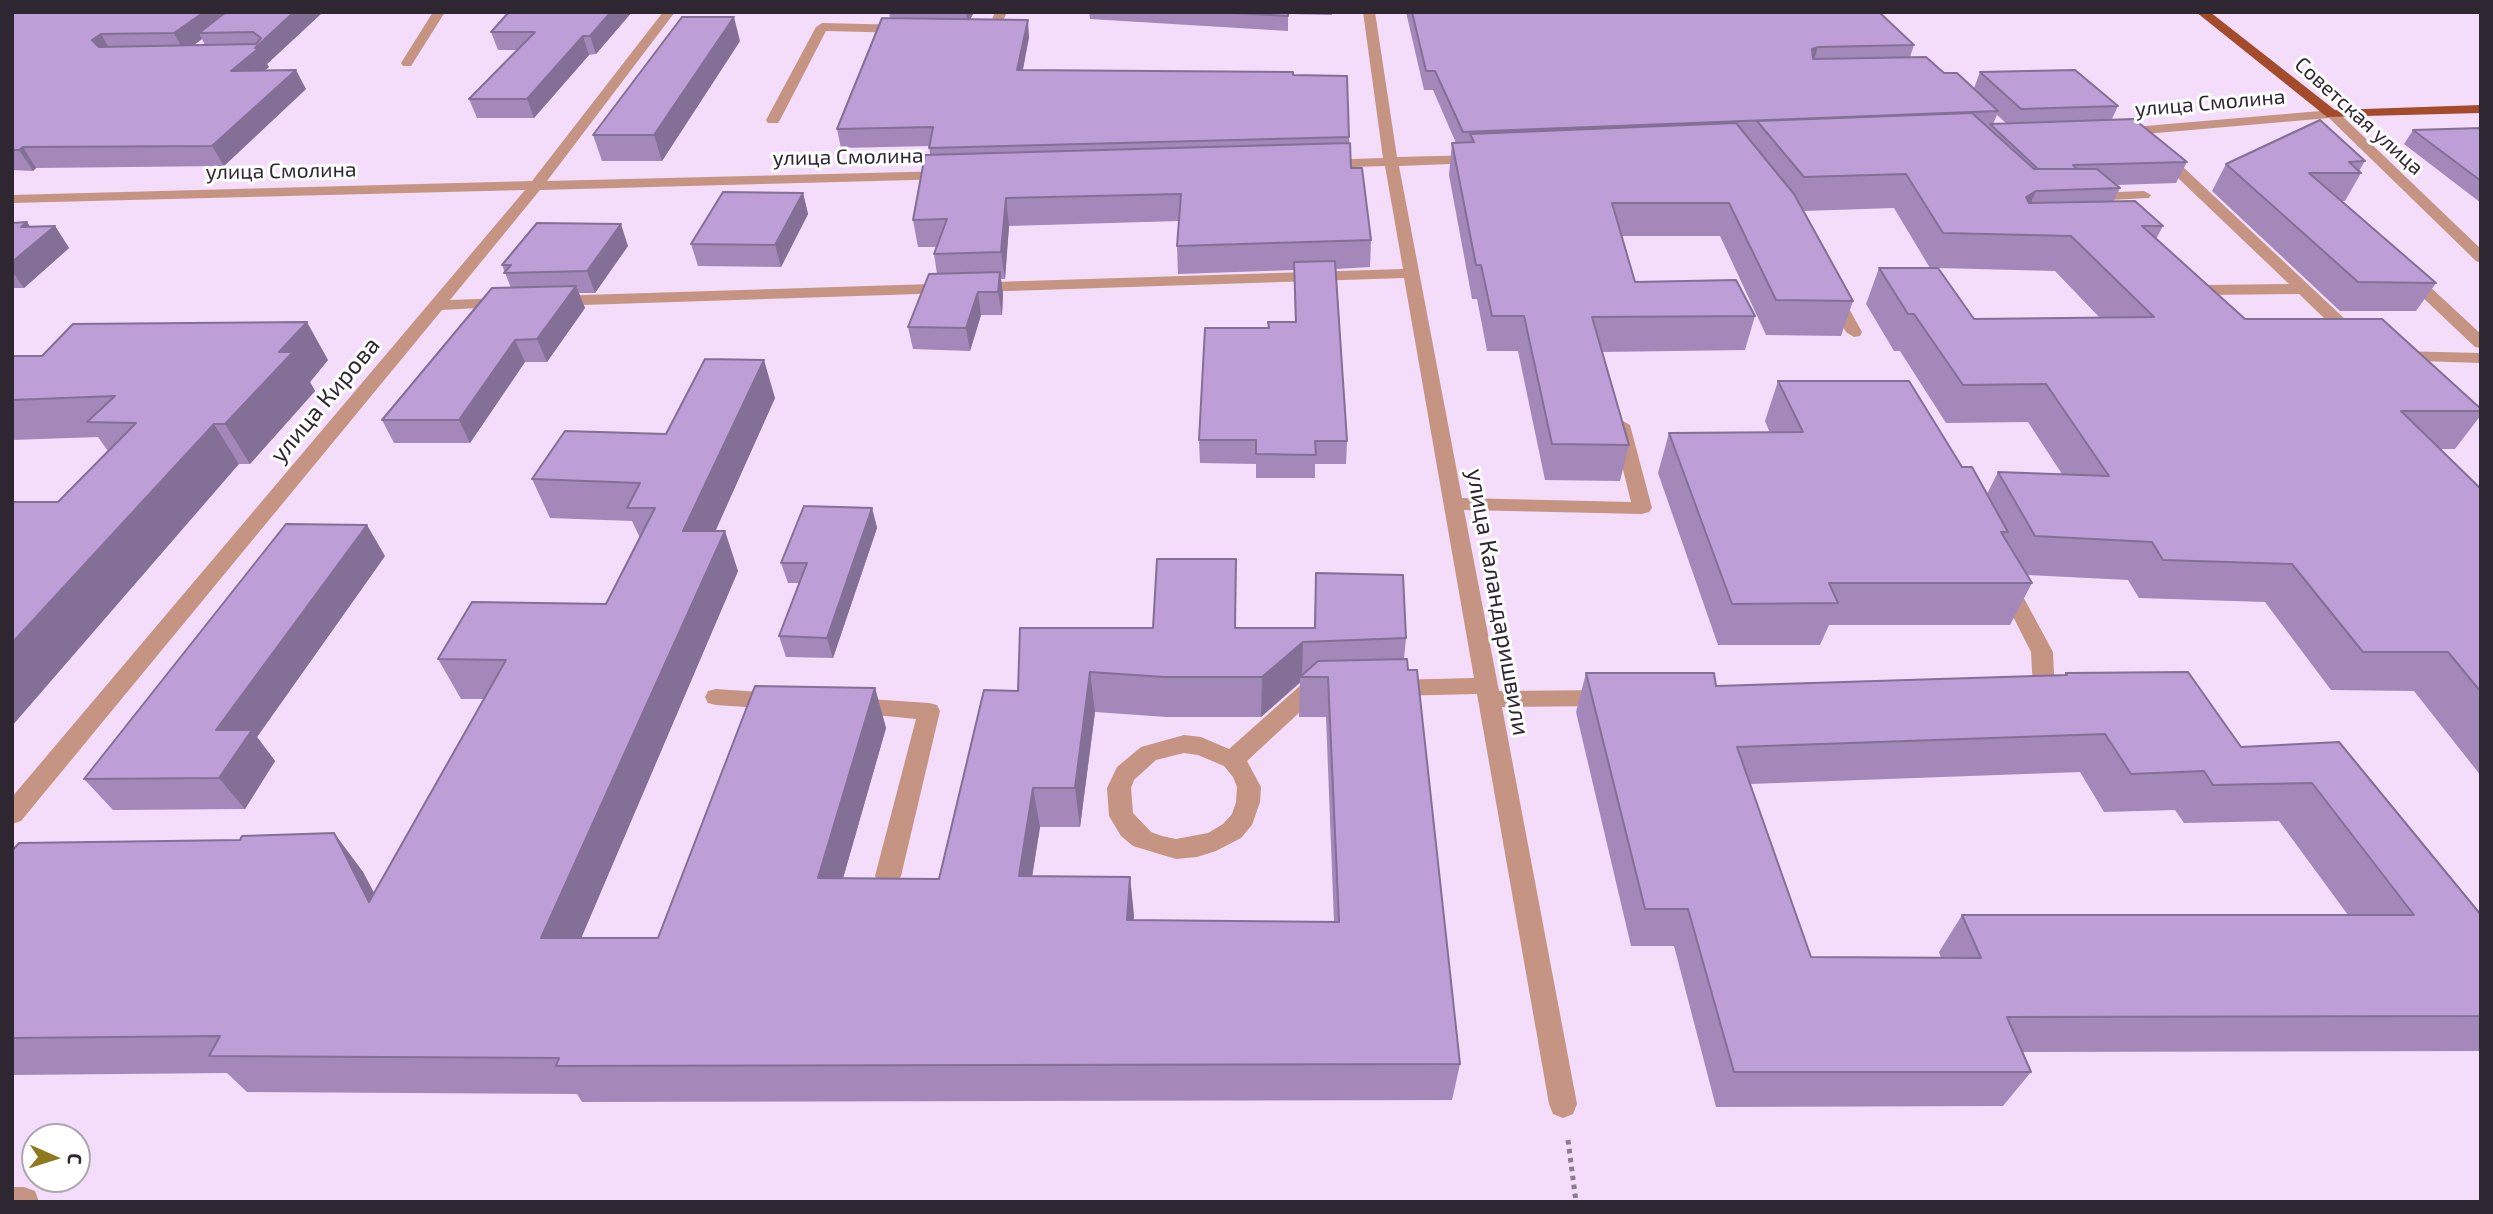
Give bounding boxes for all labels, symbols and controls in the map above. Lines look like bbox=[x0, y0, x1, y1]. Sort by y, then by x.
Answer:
street label: Советская улица bbox=[2289, 52, 2429, 180]
street label: улица Смолина bbox=[2134, 84, 2286, 122]
street label: улица Смолина bbox=[772, 143, 924, 171]
street label: улица Смолина bbox=[205, 157, 357, 185]
street label: улица Кирова bbox=[264, 331, 386, 469]
street label: улица Каландаришвили bbox=[1460, 466, 1536, 738]
north arrow bbox=[21, 1123, 91, 1193]
text: С bbox=[64, 1153, 87, 1165]

